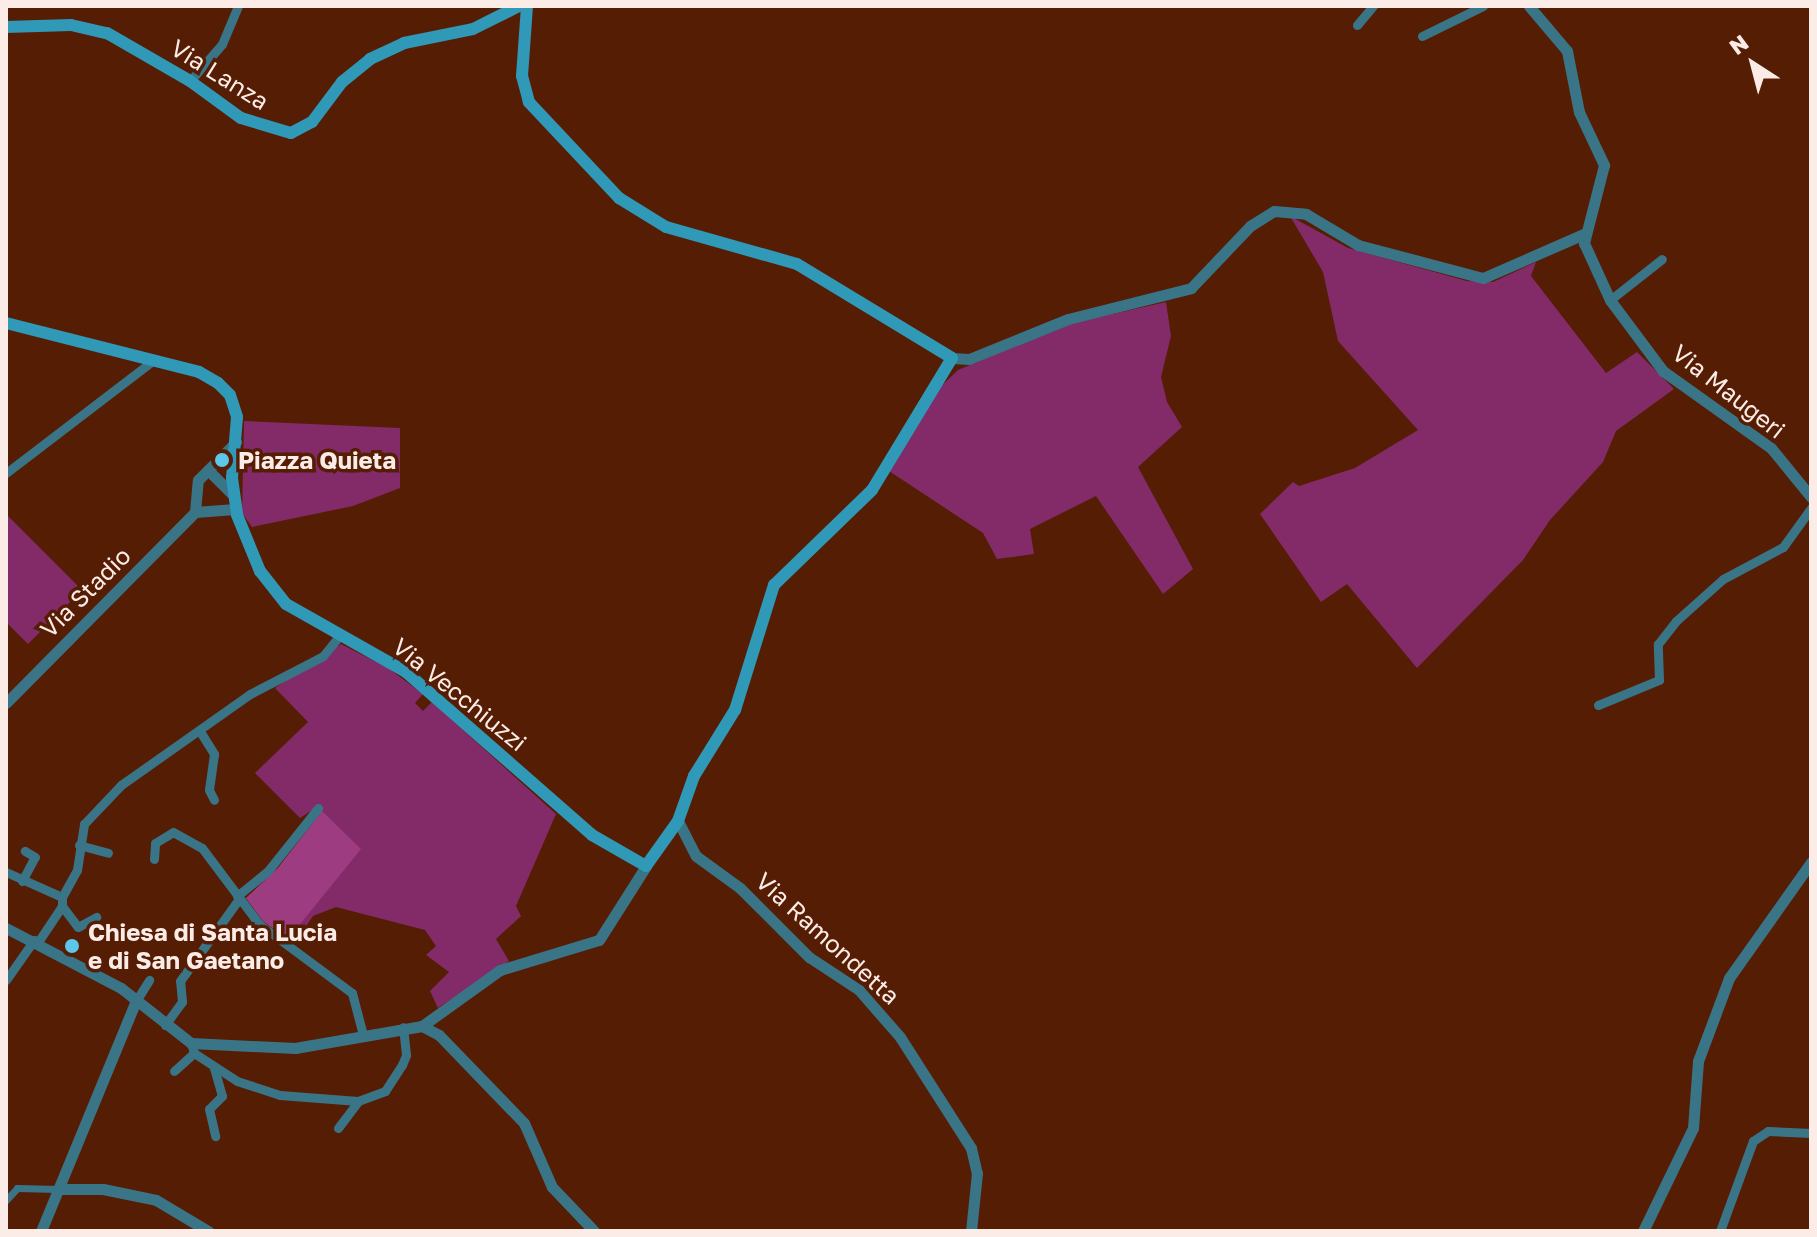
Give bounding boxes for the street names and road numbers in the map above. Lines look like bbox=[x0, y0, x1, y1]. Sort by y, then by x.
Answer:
street label: Via Lanza bbox=[166, 33, 274, 115]
street label: Via Maugeri bbox=[1667, 338, 1791, 444]
street label: Via Stadio bbox=[34, 541, 136, 643]
street label: Via Vecchiuzzi bbox=[387, 631, 533, 757]
street label: Via Ramondetta bbox=[750, 866, 906, 1010]

